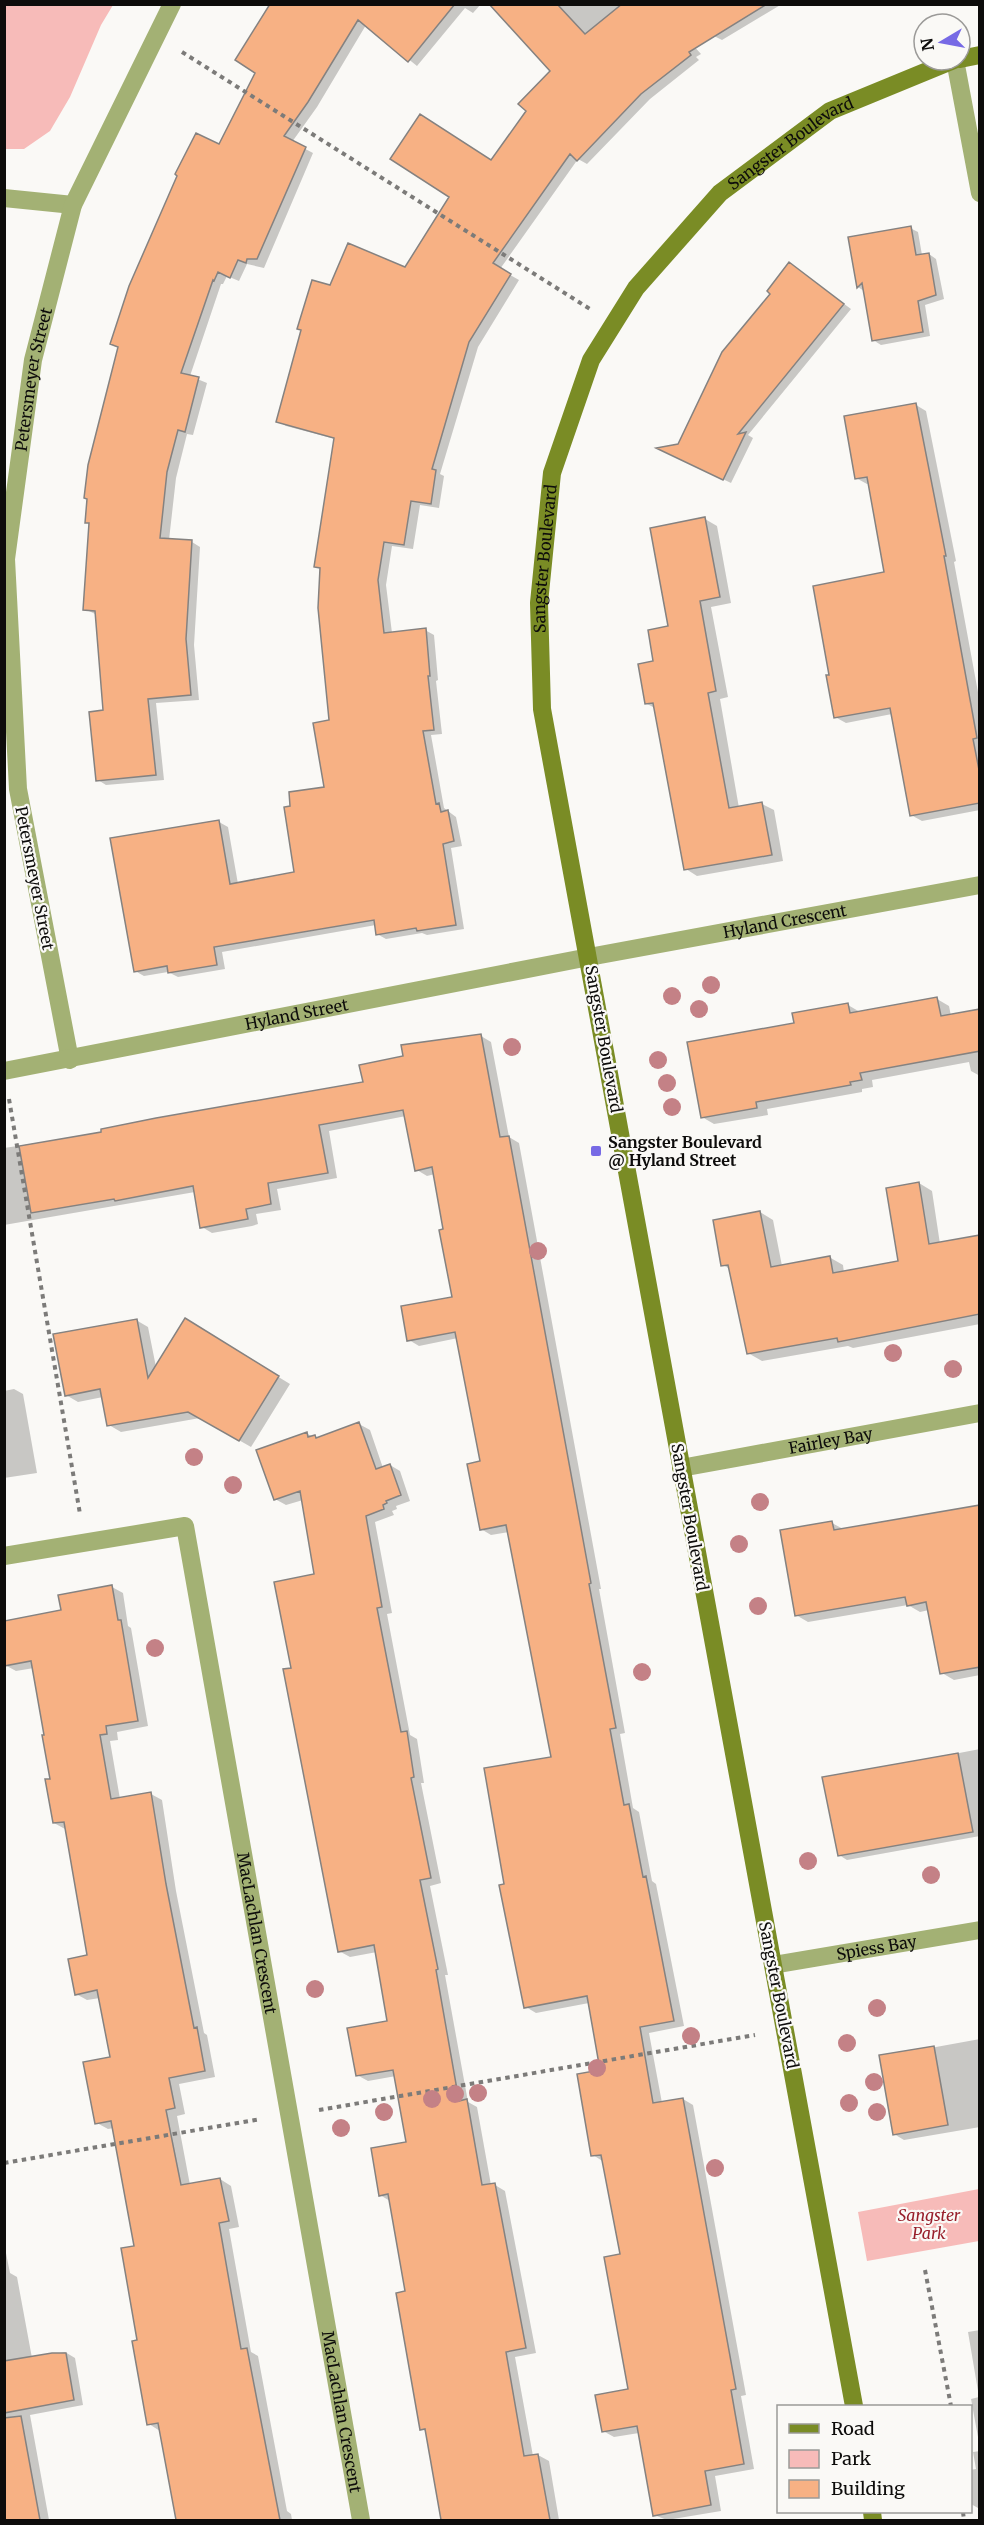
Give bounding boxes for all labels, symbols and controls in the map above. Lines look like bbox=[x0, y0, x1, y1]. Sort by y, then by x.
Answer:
north arrow bbox=[912, 12, 972, 72]
text: N bbox=[916, 36, 938, 53]
street label: Sangster Boulevard bbox=[724, 92, 856, 194]
street label: Petersmeyer Street bbox=[11, 305, 56, 453]
street label: Sangster Boulevard bbox=[529, 483, 561, 633]
street label: Petersmeyer Street bbox=[11, 804, 59, 952]
street label: Hyland Crescent bbox=[721, 900, 849, 942]
street label: Sangster Boulevard bbox=[581, 964, 627, 1115]
street label: Hyland Street bbox=[243, 994, 351, 1034]
place label: Sangster Boulevard @ Hyland Street bbox=[608, 1132, 762, 1170]
marker: Sangster Boulevard @ Hyland Street bbox=[589, 1144, 603, 1158]
street label: Fairley Bay bbox=[787, 1423, 875, 1458]
street label: Sangster Boulevard bbox=[667, 1442, 713, 1593]
street label: MacLachlan Crescent bbox=[233, 1851, 281, 2016]
street label: Sangster Boulevard bbox=[755, 1920, 803, 2071]
street label: Spiess Bay bbox=[835, 1931, 919, 1964]
park label: Sangster Park bbox=[898, 2205, 961, 2243]
street label: MacLachlan Crescent bbox=[318, 2329, 366, 2495]
legend bbox=[777, 2405, 972, 2513]
text: Road bbox=[831, 2417, 875, 2440]
text: Park bbox=[831, 2447, 872, 2470]
text: Building bbox=[831, 2477, 905, 2500]

